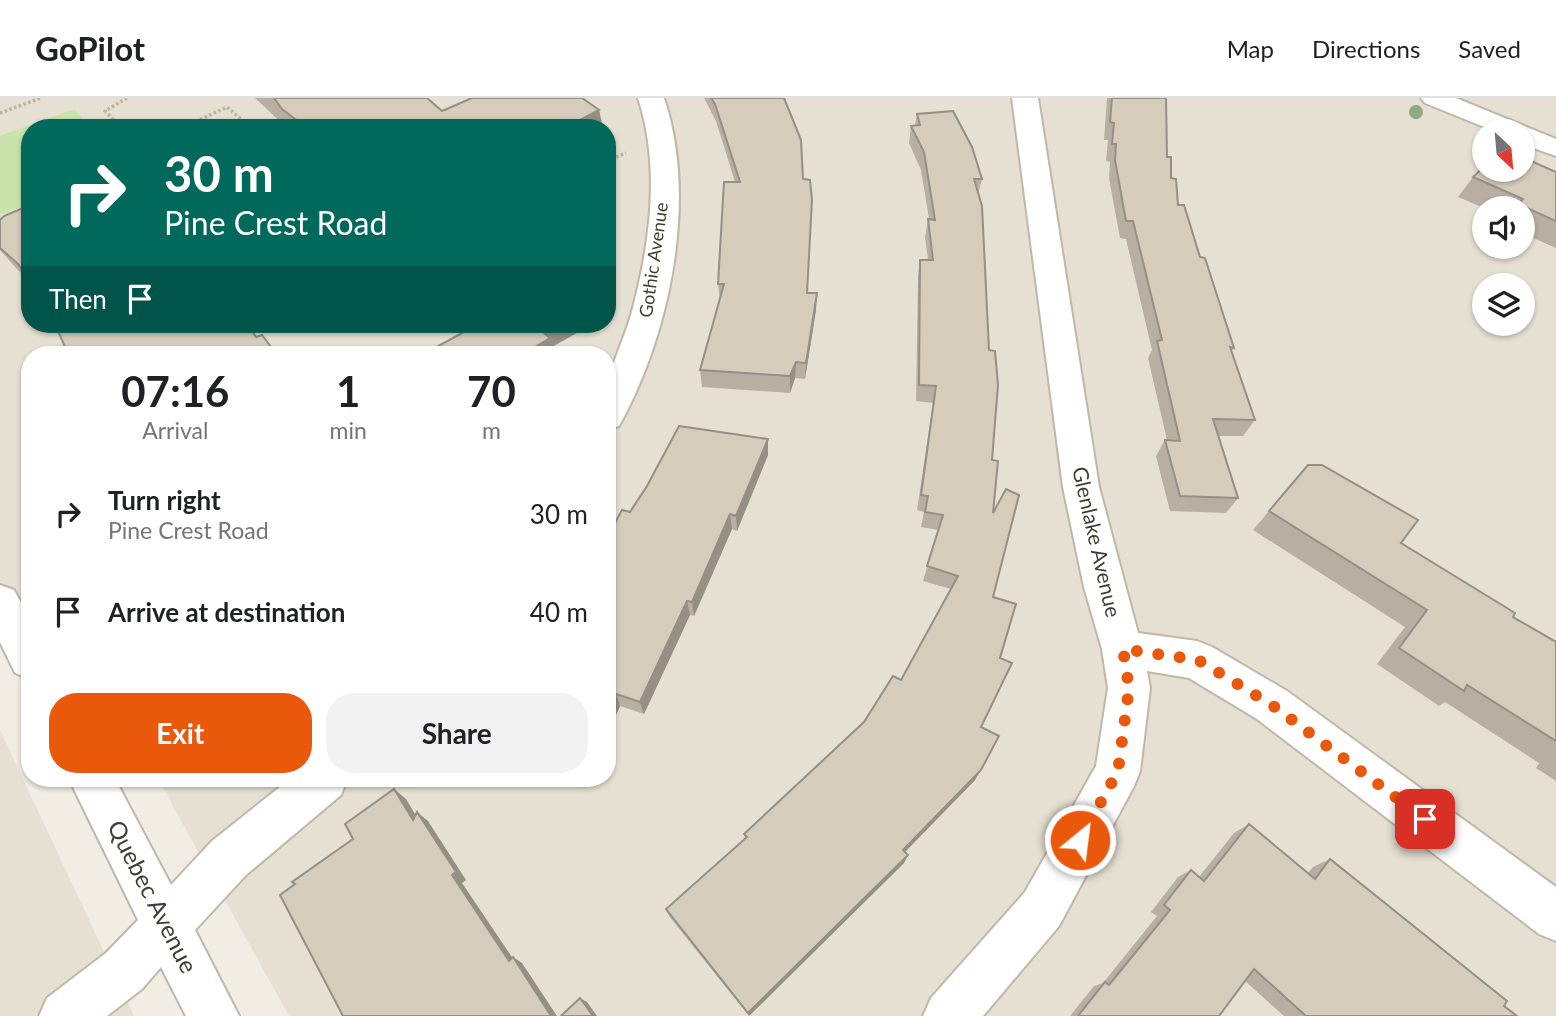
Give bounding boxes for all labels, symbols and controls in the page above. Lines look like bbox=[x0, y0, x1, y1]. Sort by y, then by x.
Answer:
text: GoPilot bbox=[35, 28, 145, 68]
text: Map bbox=[1227, 34, 1274, 63]
text: Directions bbox=[1312, 34, 1420, 63]
text: Saved bbox=[1458, 34, 1521, 63]
north arrow bbox=[1472, 119, 1535, 182]
map controls bbox=[1472, 119, 1535, 336]
text: 30 m bbox=[164, 144, 274, 202]
icon: right bbox=[49, 147, 140, 238]
button: sound bbox=[1472, 196, 1535, 259]
street label: Gothic Avenue bbox=[634, 201, 672, 319]
text: Pine Crest Road bbox=[164, 203, 387, 242]
button: layers bbox=[1472, 273, 1535, 336]
icon: arrive bbox=[121, 280, 159, 318]
text: Then bbox=[49, 283, 107, 315]
text: 07:16 bbox=[121, 366, 229, 416]
text: 1 bbox=[336, 366, 360, 416]
text: 70 bbox=[467, 366, 516, 416]
text: Arrival bbox=[142, 416, 208, 444]
text: min bbox=[330, 416, 367, 444]
text: m bbox=[482, 416, 501, 444]
street label: Glenlake Avenue bbox=[1068, 464, 1127, 619]
text: Turn right bbox=[108, 484, 221, 516]
icon: right bbox=[49, 495, 87, 533]
text: 30 m bbox=[530, 498, 588, 530]
text: Pine Crest Road bbox=[108, 516, 269, 544]
icon: arrive bbox=[49, 593, 87, 631]
text: Arrive at destination bbox=[108, 596, 345, 628]
text: 40 m bbox=[530, 596, 588, 628]
button: Exit bbox=[49, 693, 312, 773]
button: Share bbox=[326, 693, 588, 773]
pin bbox=[1395, 789, 1455, 849]
icon: arrive bbox=[1406, 800, 1444, 838]
position arrow bbox=[1043, 803, 1117, 877]
street label: Quebec Avenue bbox=[102, 815, 204, 978]

